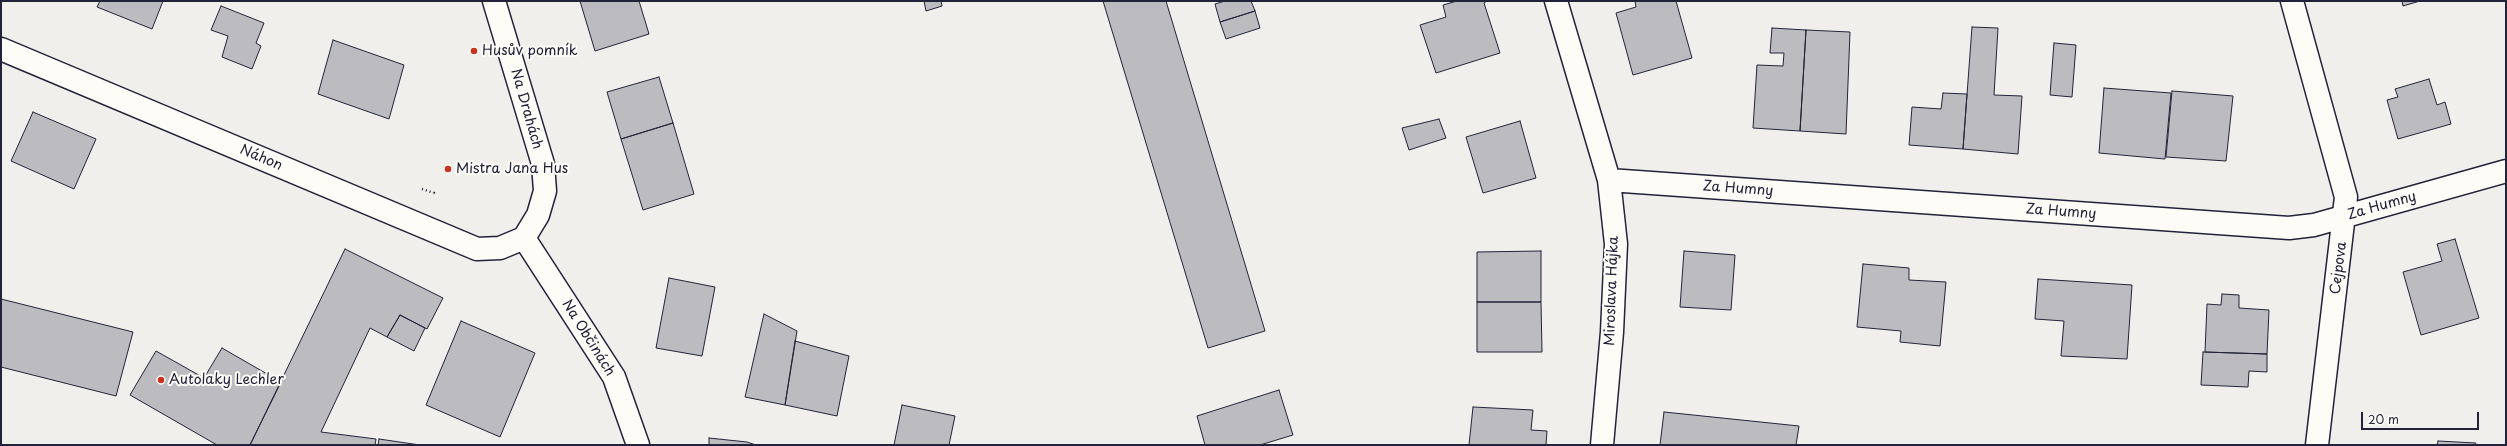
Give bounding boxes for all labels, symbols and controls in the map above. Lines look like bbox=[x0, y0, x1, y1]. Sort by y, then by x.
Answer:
place label: Husův pomník bbox=[482, 43, 578, 59]
marker: Husův pomník bbox=[469, 46, 479, 56]
street label: Na Drahách bbox=[506, 67, 546, 151]
street label: Náhon bbox=[237, 142, 285, 174]
place label: Mistra Jana Hus bbox=[456, 161, 568, 177]
marker: Mistra Jana Hus bbox=[443, 164, 453, 174]
street label: Za Humny bbox=[1702, 178, 1774, 200]
street label: Za Humny bbox=[2346, 188, 2418, 224]
street label: Za Humny bbox=[2025, 201, 2097, 223]
street label: Miroslava Hájka bbox=[1602, 236, 1622, 346]
street label: Cejpova bbox=[2327, 241, 2351, 295]
street label: Na Občinách bbox=[558, 297, 618, 379]
place label: Autolaky Lechler bbox=[169, 372, 284, 388]
marker: Autolaky Lechler bbox=[156, 375, 166, 385]
scale bar bbox=[2363, 404, 2481, 430]
text: 20 m bbox=[2368, 410, 2399, 428]

